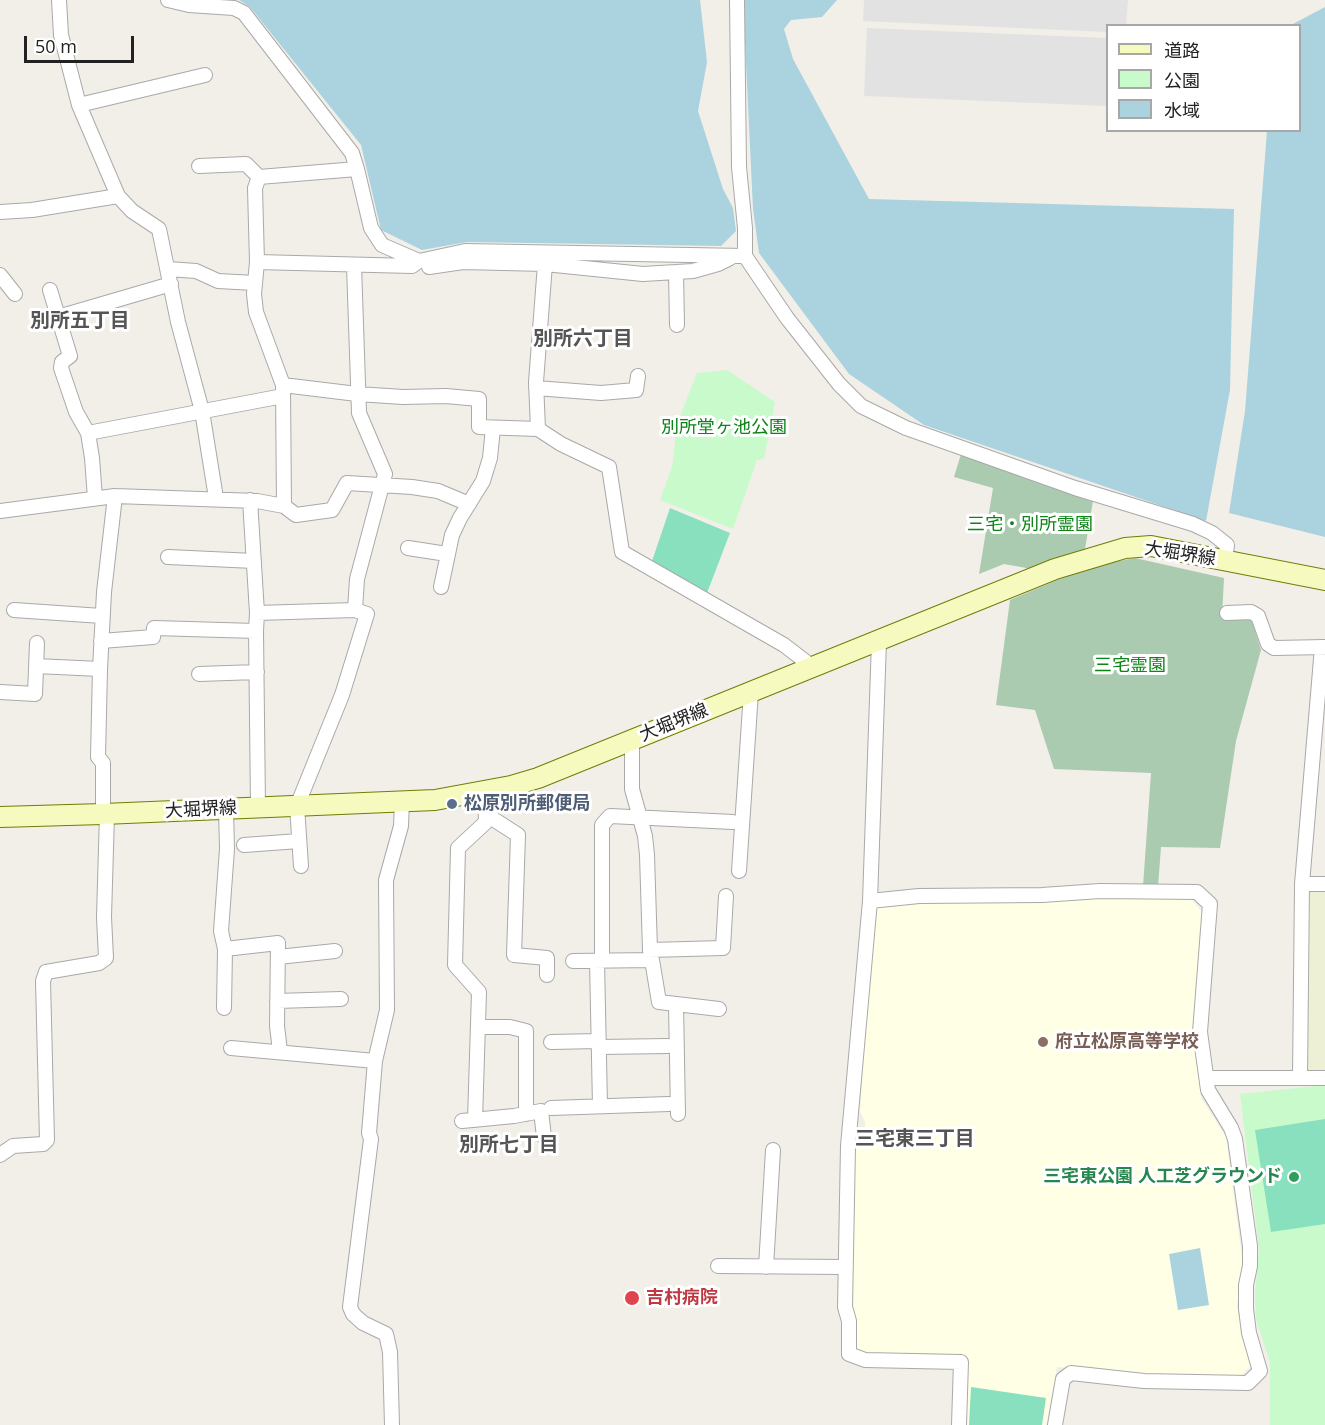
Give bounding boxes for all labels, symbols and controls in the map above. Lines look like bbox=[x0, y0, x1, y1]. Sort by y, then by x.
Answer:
scale bar bbox=[27, 24, 136, 62]
legend bbox=[1106, 24, 1301, 132]
text: 50 m bbox=[35, 34, 77, 58]
text: 道路 bbox=[1164, 38, 1200, 62]
text: 公園 bbox=[1164, 68, 1200, 92]
text: 水域 bbox=[1164, 98, 1200, 122]
district label: 別所五丁目 bbox=[30, 309, 130, 333]
district label: 別所六丁目 bbox=[533, 327, 633, 351]
park label: 別所堂ヶ池公園 bbox=[661, 417, 787, 439]
park label: 三宅・別所霊園 bbox=[967, 514, 1093, 536]
street label: 大堀堺線 bbox=[1143, 538, 1217, 570]
park label: 三宅霊園 bbox=[1094, 655, 1166, 677]
street label: 大堀堺線 bbox=[637, 700, 711, 746]
place label: 松原別所郵便局 bbox=[464, 793, 590, 815]
street label: 大堀堺線 bbox=[164, 797, 238, 823]
marker: 松原別所郵便局 bbox=[445, 797, 459, 811]
place label: 府立松原高等学校 bbox=[1055, 1031, 1199, 1053]
marker: 府立松原高等学校 bbox=[1036, 1035, 1050, 1049]
district label: 三宅東三丁目 bbox=[855, 1127, 975, 1151]
district label: 別所七丁目 bbox=[459, 1133, 559, 1157]
place label: 三宅東公園 人工芝グラウンド bbox=[1043, 1166, 1282, 1188]
marker: 三宅東公園 人工芝グラウンド bbox=[1287, 1170, 1301, 1184]
place label: 吉村病院 bbox=[646, 1287, 718, 1309]
marker: 吉村病院 bbox=[623, 1289, 641, 1307]

